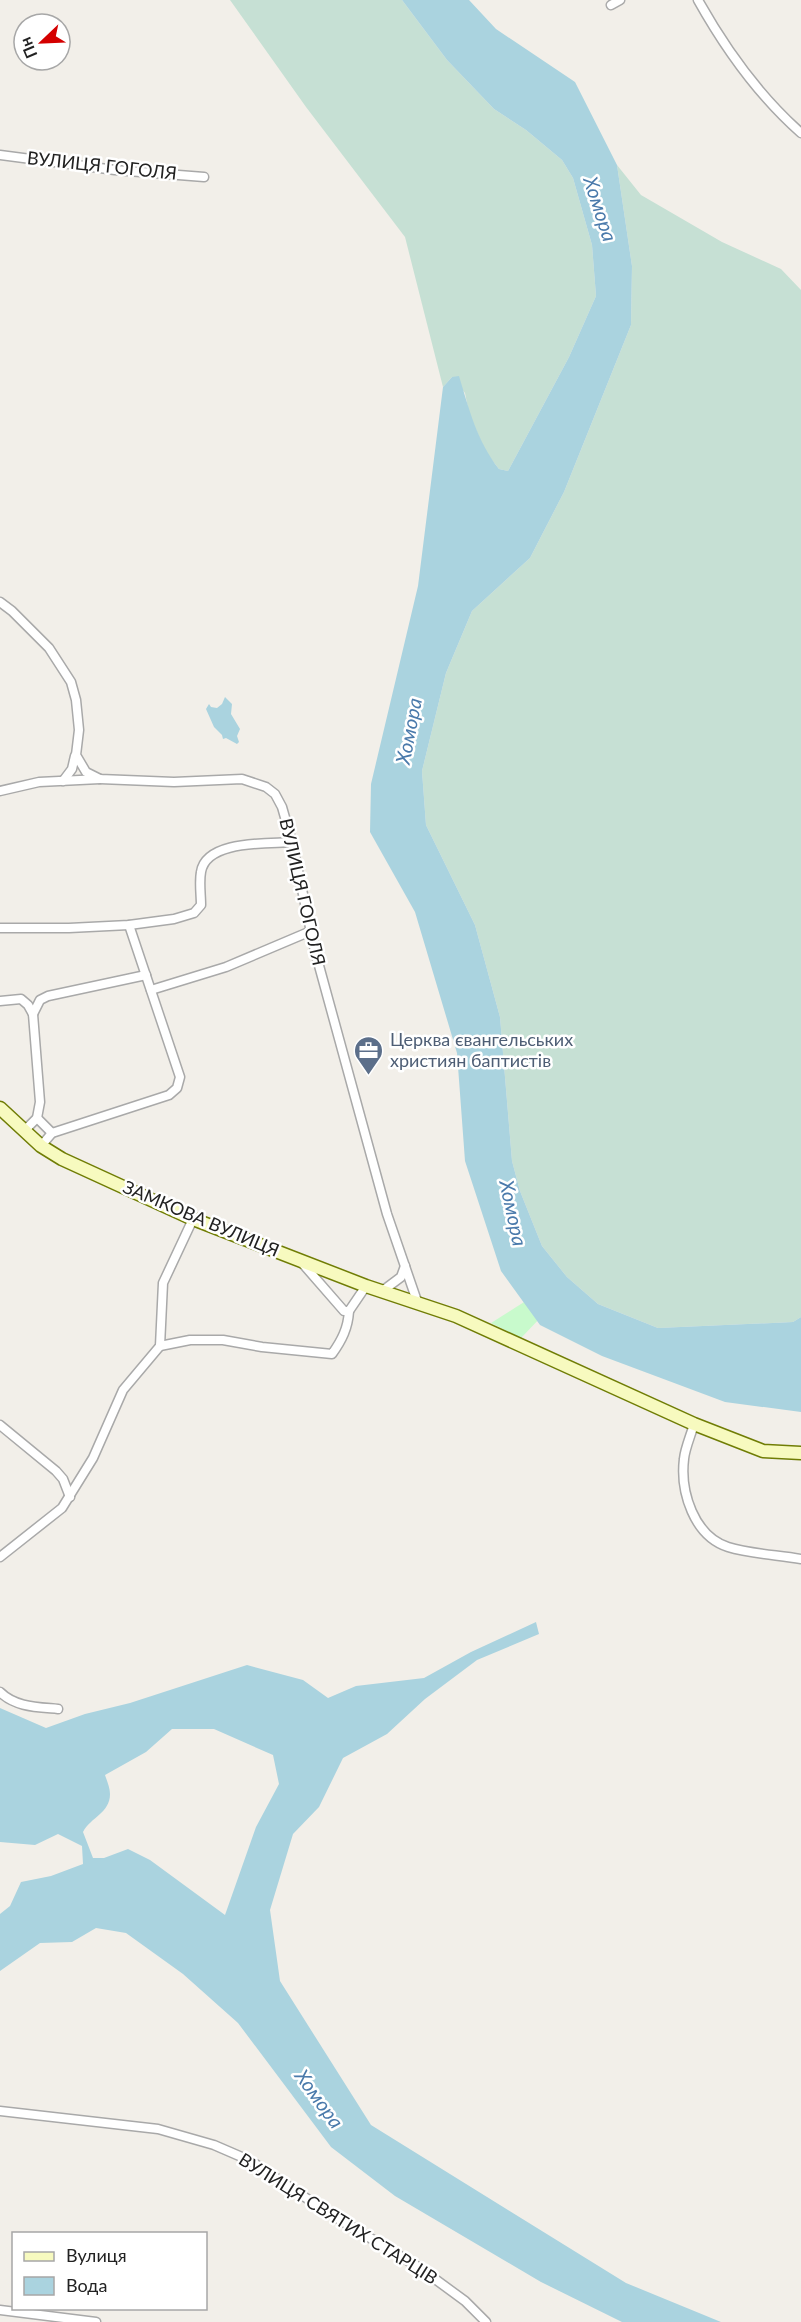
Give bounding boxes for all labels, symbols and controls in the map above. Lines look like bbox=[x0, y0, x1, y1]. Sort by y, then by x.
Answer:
north arrow bbox=[12, 12, 72, 72]
text: Пн bbox=[15, 35, 41, 61]
street label: ВУЛИЦЯ ГОГОЛЯ bbox=[26, 146, 178, 184]
water label: Хомора bbox=[579, 172, 623, 244]
water label: Хомора bbox=[390, 696, 426, 767]
street label: ВУЛИЦЯ ГОГОЛЯ bbox=[275, 816, 331, 968]
place label: Церква євангельських християн баптистів bbox=[390, 1028, 573, 1071]
office icon: Церква євангельських християн баптистів bbox=[353, 1034, 385, 1076]
street label: ЗАМКОВА ВУЛИЦЯ bbox=[120, 1175, 283, 1261]
water label: Хомора bbox=[495, 1177, 533, 1248]
water label: Хомора bbox=[290, 2063, 349, 2133]
street label: ВУЛИЦЯ СВЯТИХ СТАРЦІВ bbox=[235, 2148, 442, 2288]
legend bbox=[12, 2232, 207, 2310]
text: Вулиця bbox=[66, 2244, 127, 2266]
text: Вода bbox=[66, 2274, 107, 2296]

